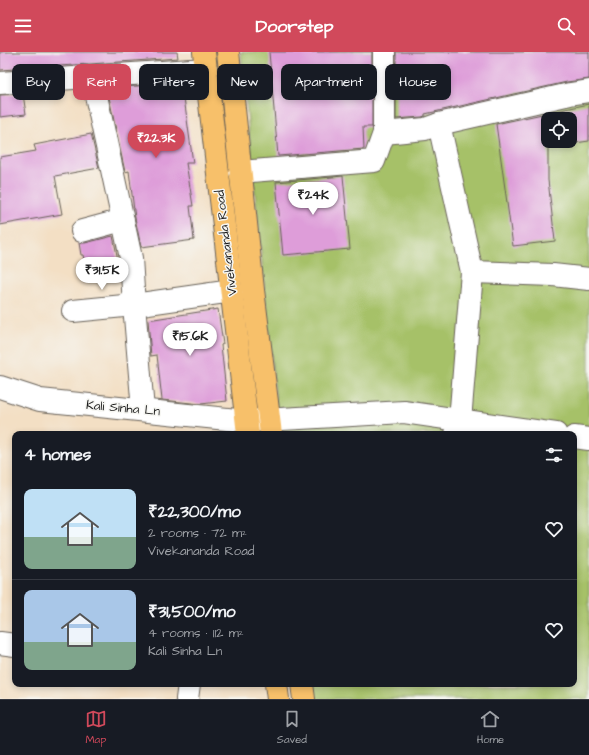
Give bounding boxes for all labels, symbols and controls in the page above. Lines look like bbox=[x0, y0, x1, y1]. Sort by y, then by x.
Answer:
text: Doorstep bbox=[256, 14, 333, 39]
icon: menu bbox=[12, 15, 34, 37]
icon: search bbox=[555, 15, 577, 37]
chip: Buy bbox=[12, 64, 65, 100]
chip: Rent bbox=[73, 64, 131, 100]
chip: Filters bbox=[139, 64, 209, 100]
chip: New bbox=[217, 64, 273, 100]
chip: Apartment bbox=[281, 64, 377, 100]
chip: House bbox=[385, 64, 451, 100]
map controls bbox=[541, 112, 577, 148]
button: locate bbox=[541, 112, 577, 148]
pin: ₹22.3K bbox=[123, 125, 189, 159]
text: ₹22.3K bbox=[137, 129, 175, 147]
pin: ₹24K bbox=[289, 182, 337, 216]
text: ₹24K bbox=[297, 186, 329, 204]
street label: Vivekananda Road bbox=[211, 189, 241, 297]
pin: ₹31.5K bbox=[69, 257, 135, 291]
text: ₹31.5K bbox=[85, 261, 119, 279]
pin: ₹15.6K bbox=[157, 323, 223, 357]
text: ₹15.6K bbox=[172, 327, 208, 345]
street label: Kali Sinha Ln bbox=[85, 396, 161, 420]
text: 4 homes bbox=[24, 443, 91, 467]
icon: filters bbox=[543, 444, 565, 466]
text: ₹22,300/mo bbox=[148, 500, 241, 524]
icon: home bbox=[56, 505, 104, 553]
icon: heart bbox=[543, 518, 565, 540]
text: 2 rooms · 72 m² bbox=[148, 524, 247, 542]
text: Vivekananda Road bbox=[148, 542, 254, 560]
text: ₹31,500/mo bbox=[148, 600, 236, 624]
icon: home bbox=[56, 606, 104, 654]
icon: heart bbox=[543, 619, 565, 641]
text: 4 rooms · 112 m² bbox=[148, 624, 244, 642]
text: Kali Sinha Ln bbox=[148, 642, 222, 660]
tab: Map bbox=[85, 708, 107, 747]
tab: Saved bbox=[277, 708, 307, 747]
tab: Home bbox=[477, 708, 504, 747]

